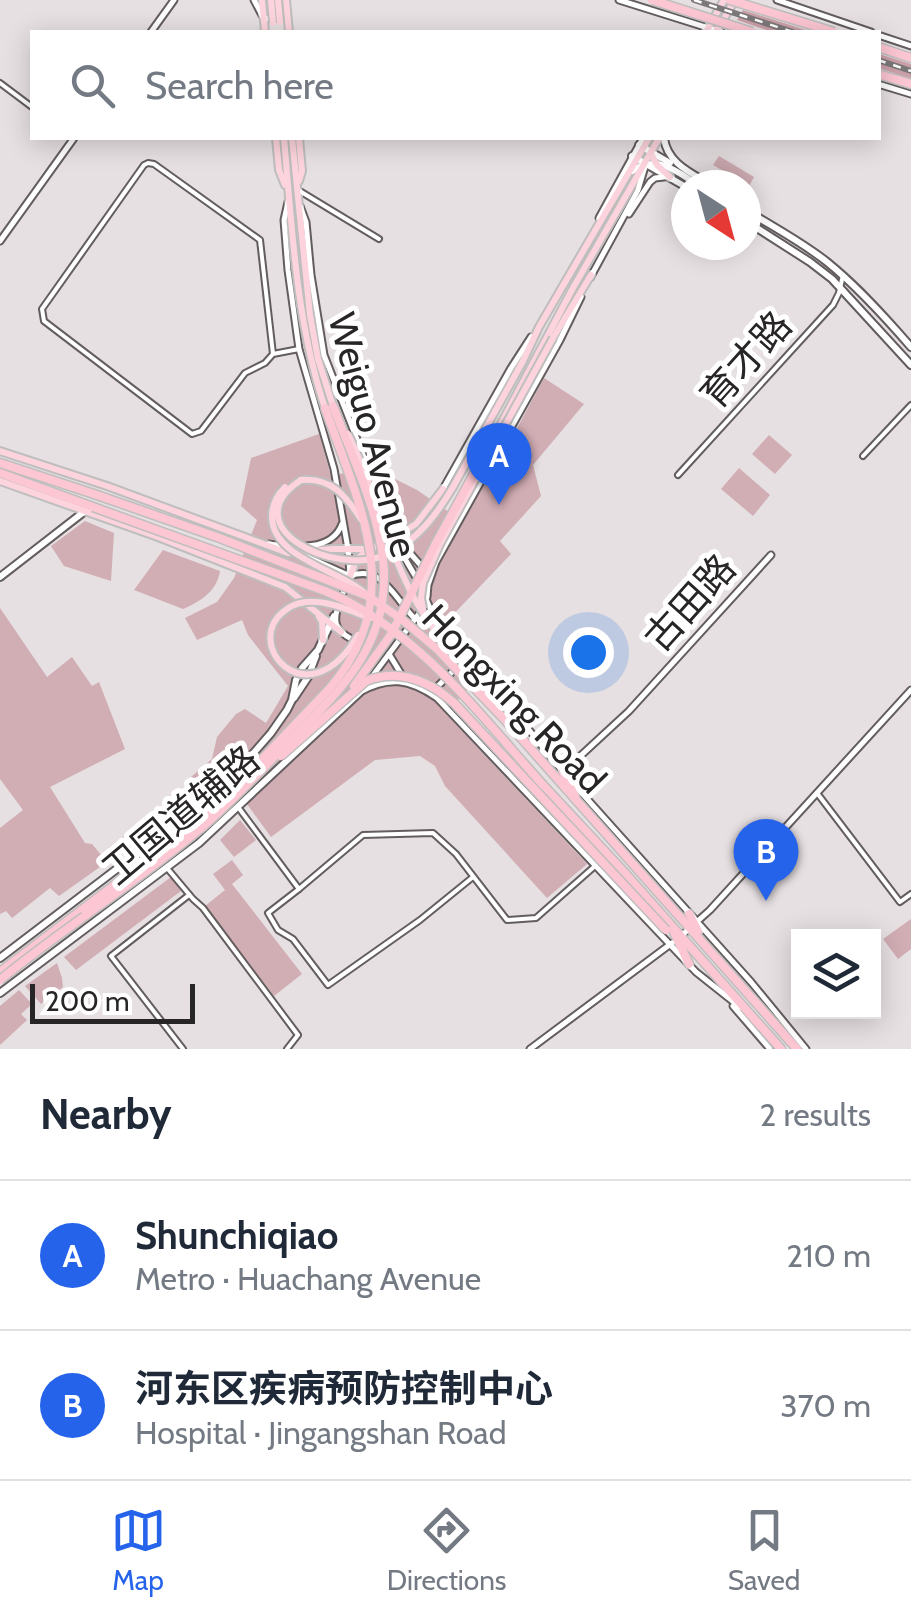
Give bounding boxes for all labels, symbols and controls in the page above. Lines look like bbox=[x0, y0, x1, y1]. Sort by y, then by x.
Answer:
search box bbox=[30, 30, 881, 140]
icon: search bbox=[65, 58, 120, 113]
text: Search here bbox=[145, 62, 334, 109]
north arrow bbox=[671, 170, 761, 260]
street label: 育才路 bbox=[690, 302, 801, 418]
street label: Weiguo Avenue bbox=[318, 308, 429, 562]
pin: A bbox=[466, 422, 532, 505]
street label: 古田路 bbox=[634, 545, 745, 661]
street label: Hongxing Road bbox=[413, 594, 616, 803]
your location bbox=[563, 627, 614, 678]
street label: 卫国道辅路 bbox=[93, 736, 269, 894]
pin: B bbox=[734, 818, 798, 901]
map controls bbox=[791, 929, 881, 1019]
button: layers bbox=[791, 929, 881, 1019]
scale bar bbox=[30, 979, 195, 1024]
text: 200 m bbox=[45, 984, 130, 1018]
text: Nearby bbox=[40, 1088, 172, 1140]
text: 2 results bbox=[760, 1095, 871, 1134]
text: Shunchiqiao bbox=[135, 1212, 338, 1259]
text: A bbox=[62, 1236, 83, 1275]
text: 210 m bbox=[786, 1236, 871, 1275]
text: Metro · Huachang Avenue bbox=[135, 1259, 481, 1298]
text: 河东区疾病预防控制中心 bbox=[135, 1365, 553, 1412]
text: B bbox=[62, 1386, 83, 1425]
text: 370 m bbox=[780, 1386, 871, 1425]
text: Hospital · Jingangshan Road bbox=[135, 1413, 506, 1452]
tab: Map bbox=[111, 1503, 166, 1597]
tab: Directions bbox=[387, 1503, 506, 1597]
tab: Saved bbox=[728, 1503, 800, 1597]

